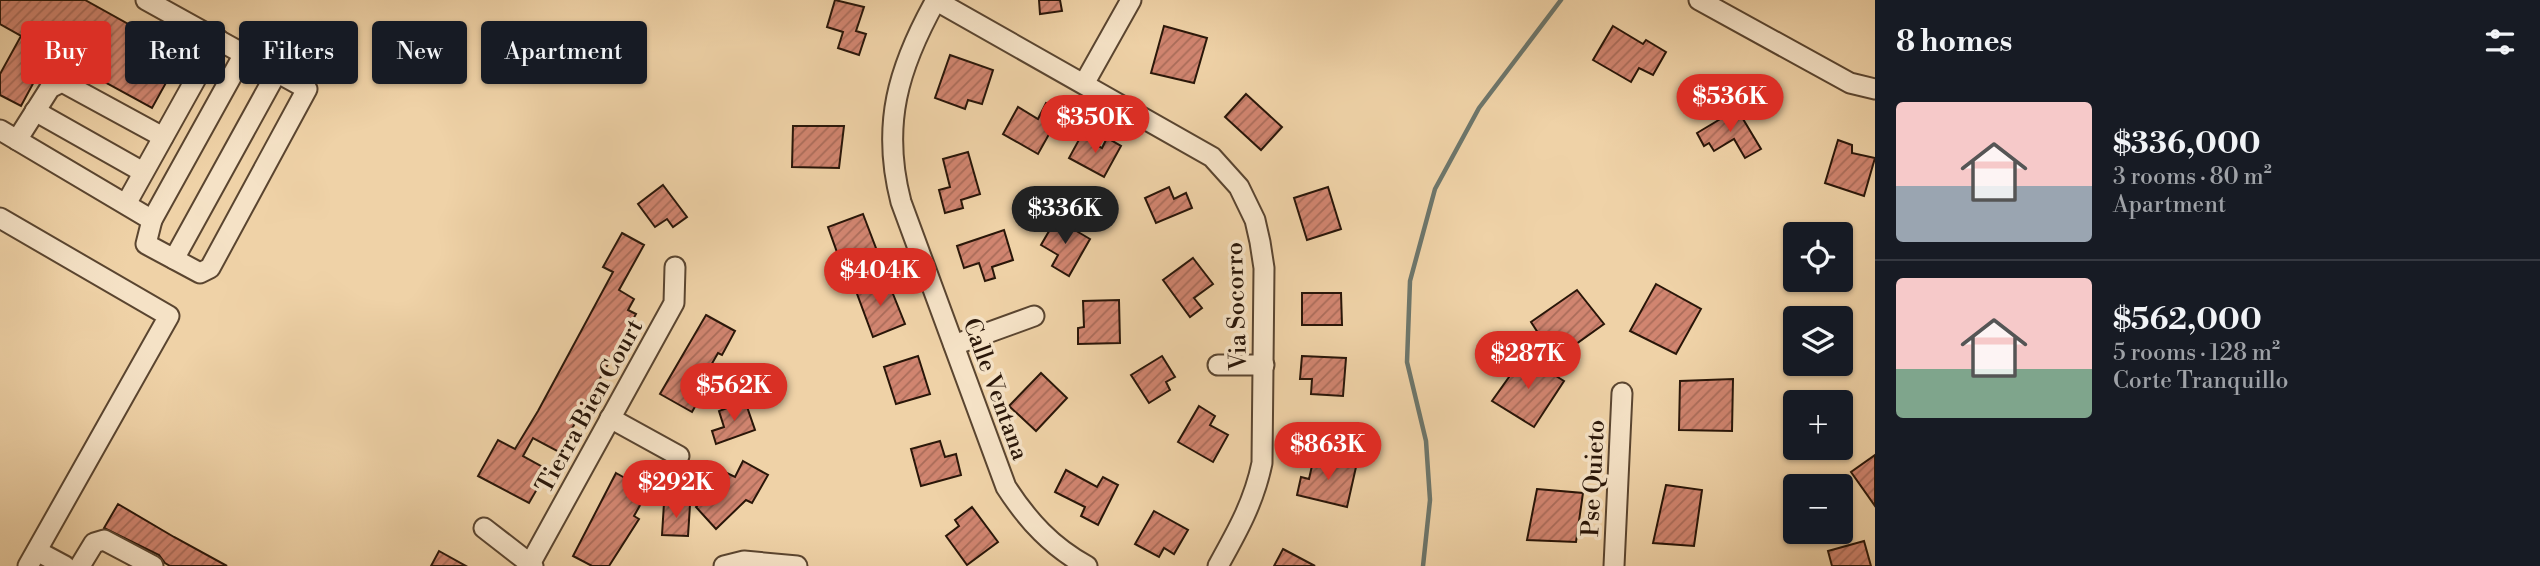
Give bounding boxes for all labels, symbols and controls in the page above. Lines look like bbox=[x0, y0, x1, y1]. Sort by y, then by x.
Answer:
chip: Buy bbox=[21, 21, 111, 84]
chip: Rent bbox=[125, 21, 225, 84]
chip: Filters bbox=[239, 21, 358, 84]
chip: New bbox=[372, 21, 467, 84]
chip: Apartment bbox=[481, 21, 647, 84]
text: 8 homes bbox=[1896, 23, 2012, 61]
icon: filters bbox=[2481, 23, 2519, 61]
pin: $536K bbox=[1681, 74, 1779, 134]
text: $536K bbox=[1693, 83, 1767, 111]
pin: $350K bbox=[1046, 96, 1144, 155]
text: $350K bbox=[1056, 104, 1134, 132]
text: $336,000 bbox=[2113, 125, 2261, 163]
icon: home bbox=[1952, 130, 2036, 214]
text: 3 rooms · 80 m² bbox=[2113, 163, 2272, 191]
pin: $336K bbox=[1016, 187, 1114, 246]
text: Apartment bbox=[2113, 191, 2226, 219]
text: $336K bbox=[1028, 195, 1102, 223]
map controls bbox=[1783, 222, 1853, 544]
button: locate bbox=[1783, 222, 1853, 292]
street label: Via Socorro bbox=[1220, 241, 1254, 371]
pin: $404K bbox=[831, 248, 929, 308]
text: $404K bbox=[840, 257, 920, 285]
text: $562,000 bbox=[2113, 301, 2262, 339]
button: layers bbox=[1783, 306, 1853, 376]
icon: home bbox=[1952, 306, 2036, 390]
street label: Tierra Bien Court bbox=[530, 314, 650, 499]
street label: Calle Ventana bbox=[955, 314, 1035, 465]
pin: $287K bbox=[1479, 332, 1577, 391]
text: 5 rooms · 128 m² bbox=[2113, 339, 2280, 367]
text: $287K bbox=[1491, 340, 1565, 368]
pin: $562K bbox=[685, 364, 783, 423]
text: Corte Tranquillo bbox=[2113, 367, 2288, 395]
text: $562K bbox=[696, 372, 772, 400]
button: + bbox=[1783, 390, 1853, 460]
street label: Pse Quieto bbox=[1576, 419, 1612, 537]
pin: $863K bbox=[1279, 422, 1377, 482]
text: $863K bbox=[1290, 431, 1366, 459]
pin: $292K bbox=[627, 461, 725, 520]
text: $292K bbox=[638, 469, 714, 497]
button: − bbox=[1783, 474, 1853, 544]

